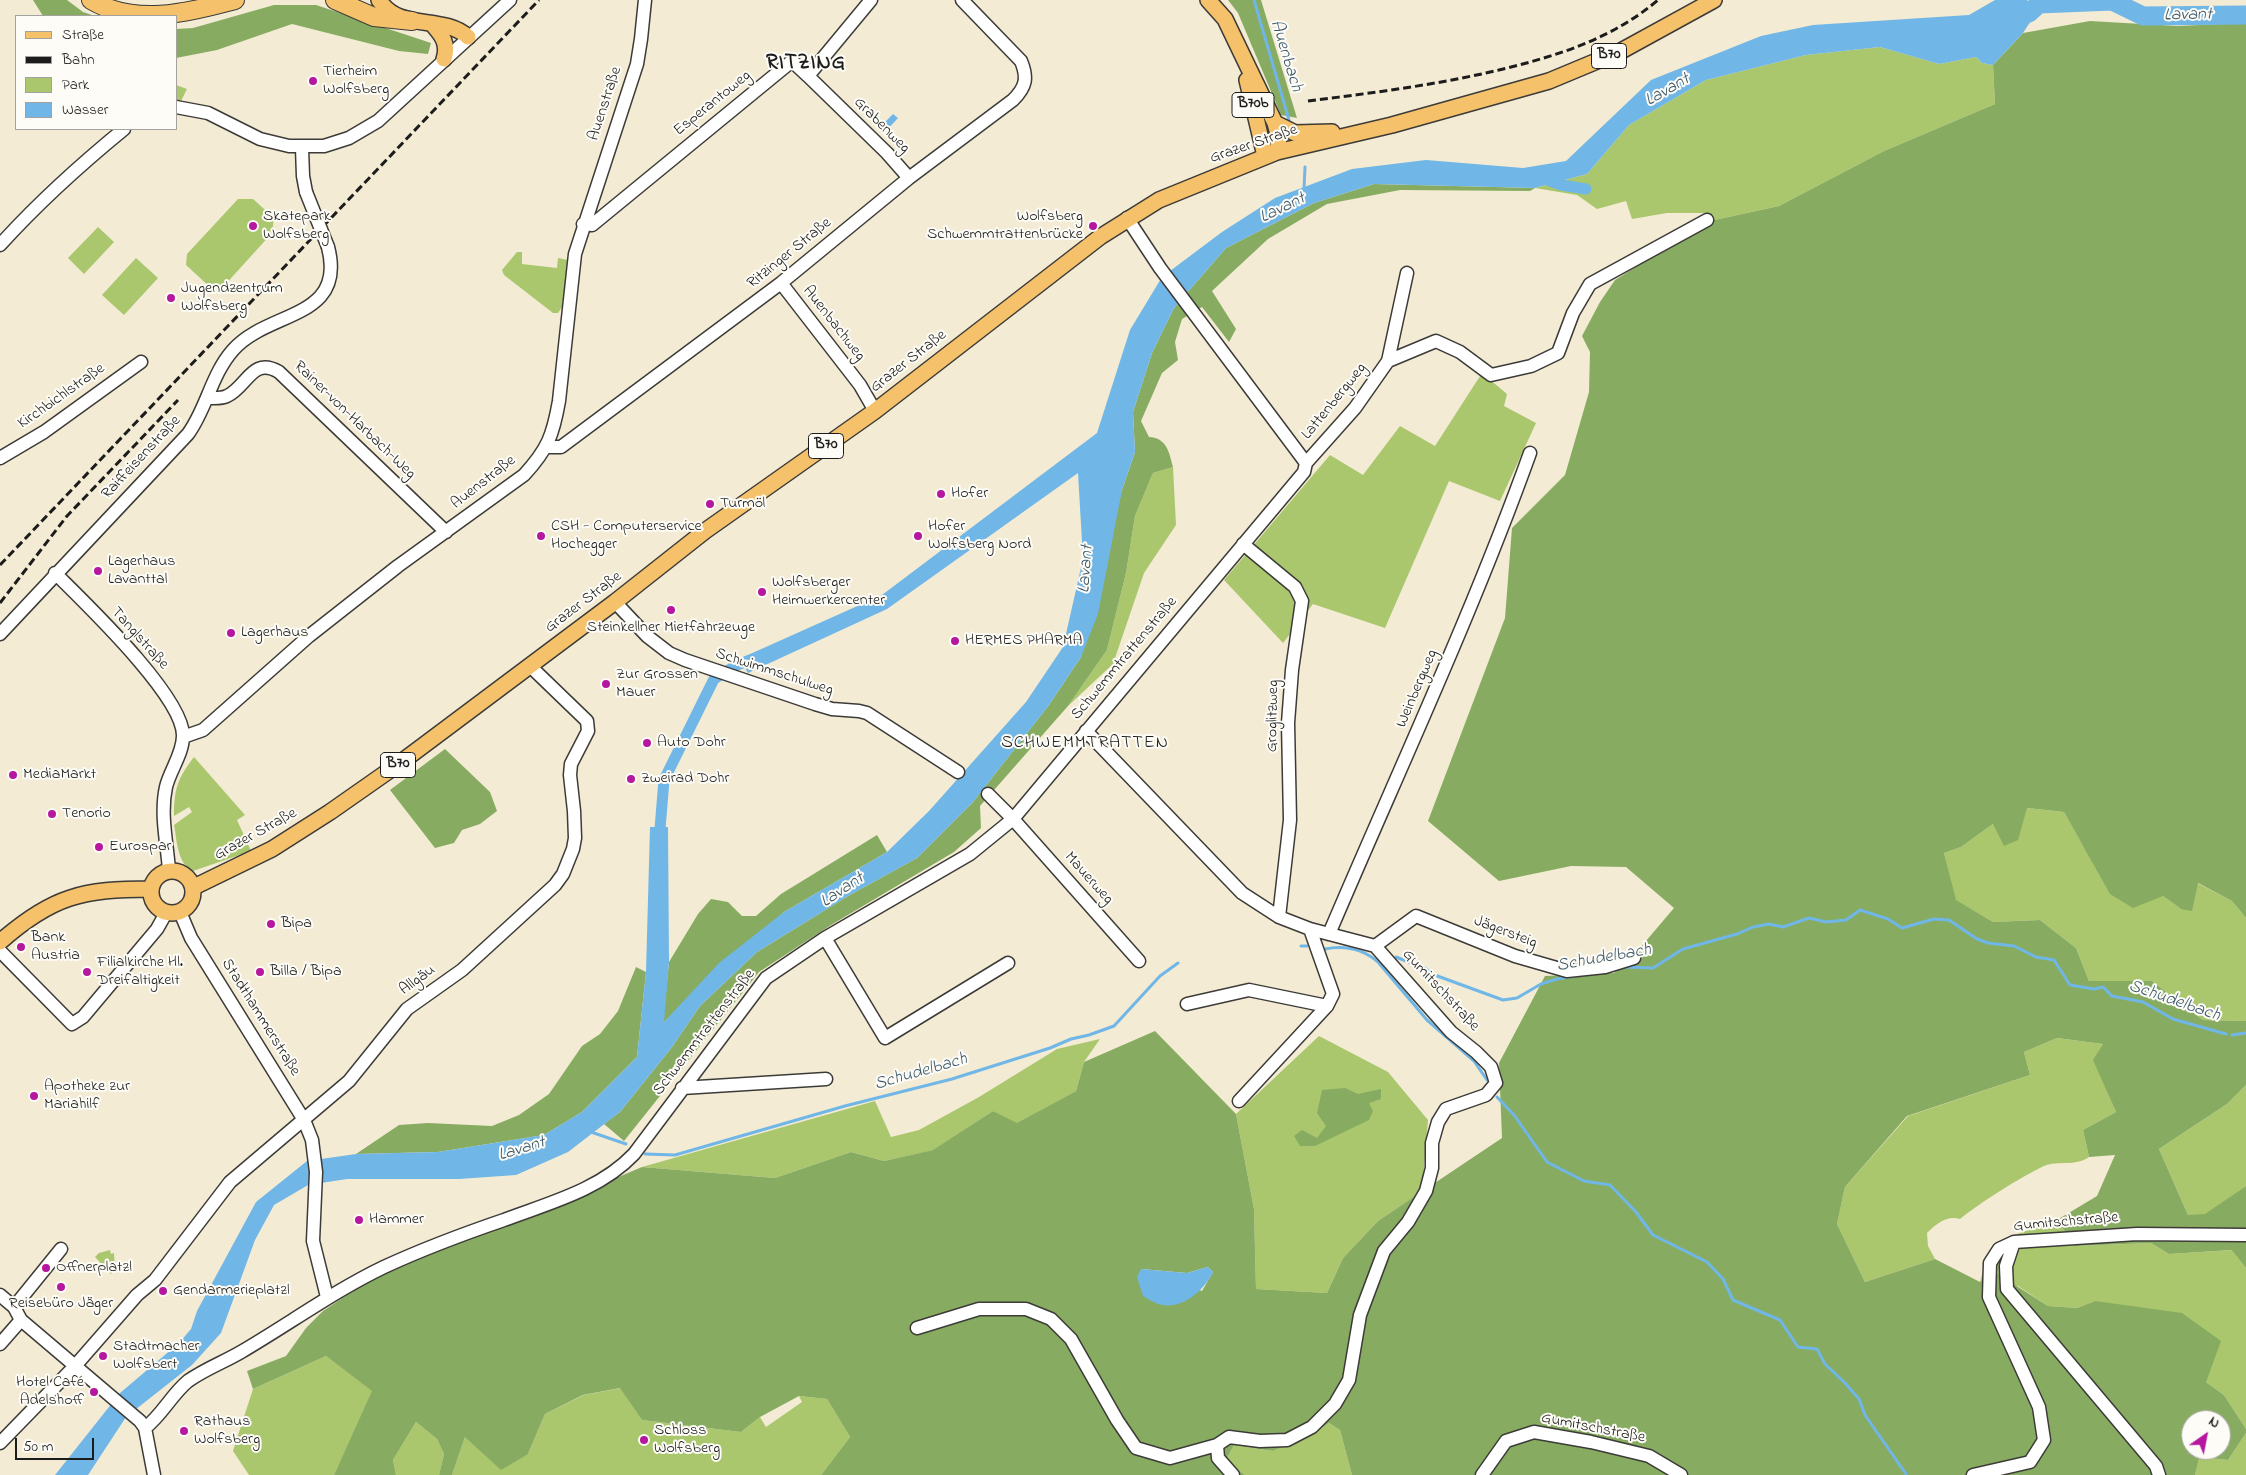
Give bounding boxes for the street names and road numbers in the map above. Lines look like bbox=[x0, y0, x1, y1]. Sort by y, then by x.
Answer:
road number: B70 bbox=[1592, 44, 1626, 68]
street label: Auenstraße bbox=[585, 65, 627, 143]
street label: Esperantoweg bbox=[671, 67, 755, 141]
road number: B70b bbox=[1232, 92, 1274, 118]
street label: Grabenweg bbox=[849, 94, 913, 158]
street label: Grazer Straße bbox=[1208, 121, 1300, 169]
street label: Ritzinger Straße bbox=[744, 214, 836, 294]
street label: Auenbachweg bbox=[798, 282, 868, 366]
street label: Grazer Straße bbox=[867, 326, 951, 398]
street label: Rainer-von-Harbach-Weg bbox=[289, 358, 419, 484]
street label: Kirchbichlstraße bbox=[15, 360, 109, 434]
street label: Lattenbergweg bbox=[1298, 360, 1372, 444]
street label: Raiffeisenstraße bbox=[98, 412, 186, 504]
road number: B70 bbox=[808, 434, 844, 458]
street label: Auenstraße bbox=[448, 452, 520, 514]
street label: Grazer Straße bbox=[542, 568, 626, 638]
street label: Schwemmtrattenstraße bbox=[1068, 593, 1182, 725]
street label: Tanglstraße bbox=[106, 604, 172, 674]
street label: Schwimmschulweg bbox=[713, 645, 835, 701]
street label: Weinbergweg bbox=[1393, 647, 1443, 731]
street label: Groglitzweg bbox=[1264, 680, 1284, 752]
road number: B70 bbox=[380, 752, 416, 778]
street label: Grazer Straße bbox=[211, 804, 301, 866]
street label: Mauerweg bbox=[1059, 849, 1117, 909]
street label: Jägersteig bbox=[1471, 912, 1539, 954]
street label: Gumitschstraße bbox=[1397, 946, 1483, 1036]
street label: Stadthammerstraße bbox=[216, 956, 304, 1080]
street label: Allgäu bbox=[396, 962, 440, 1000]
street label: Schwemmtrattenstraße bbox=[650, 966, 760, 1100]
street label: Gumitschstraße bbox=[2013, 1209, 2119, 1237]
street label: Gumitschstraße bbox=[1539, 1410, 1647, 1448]

